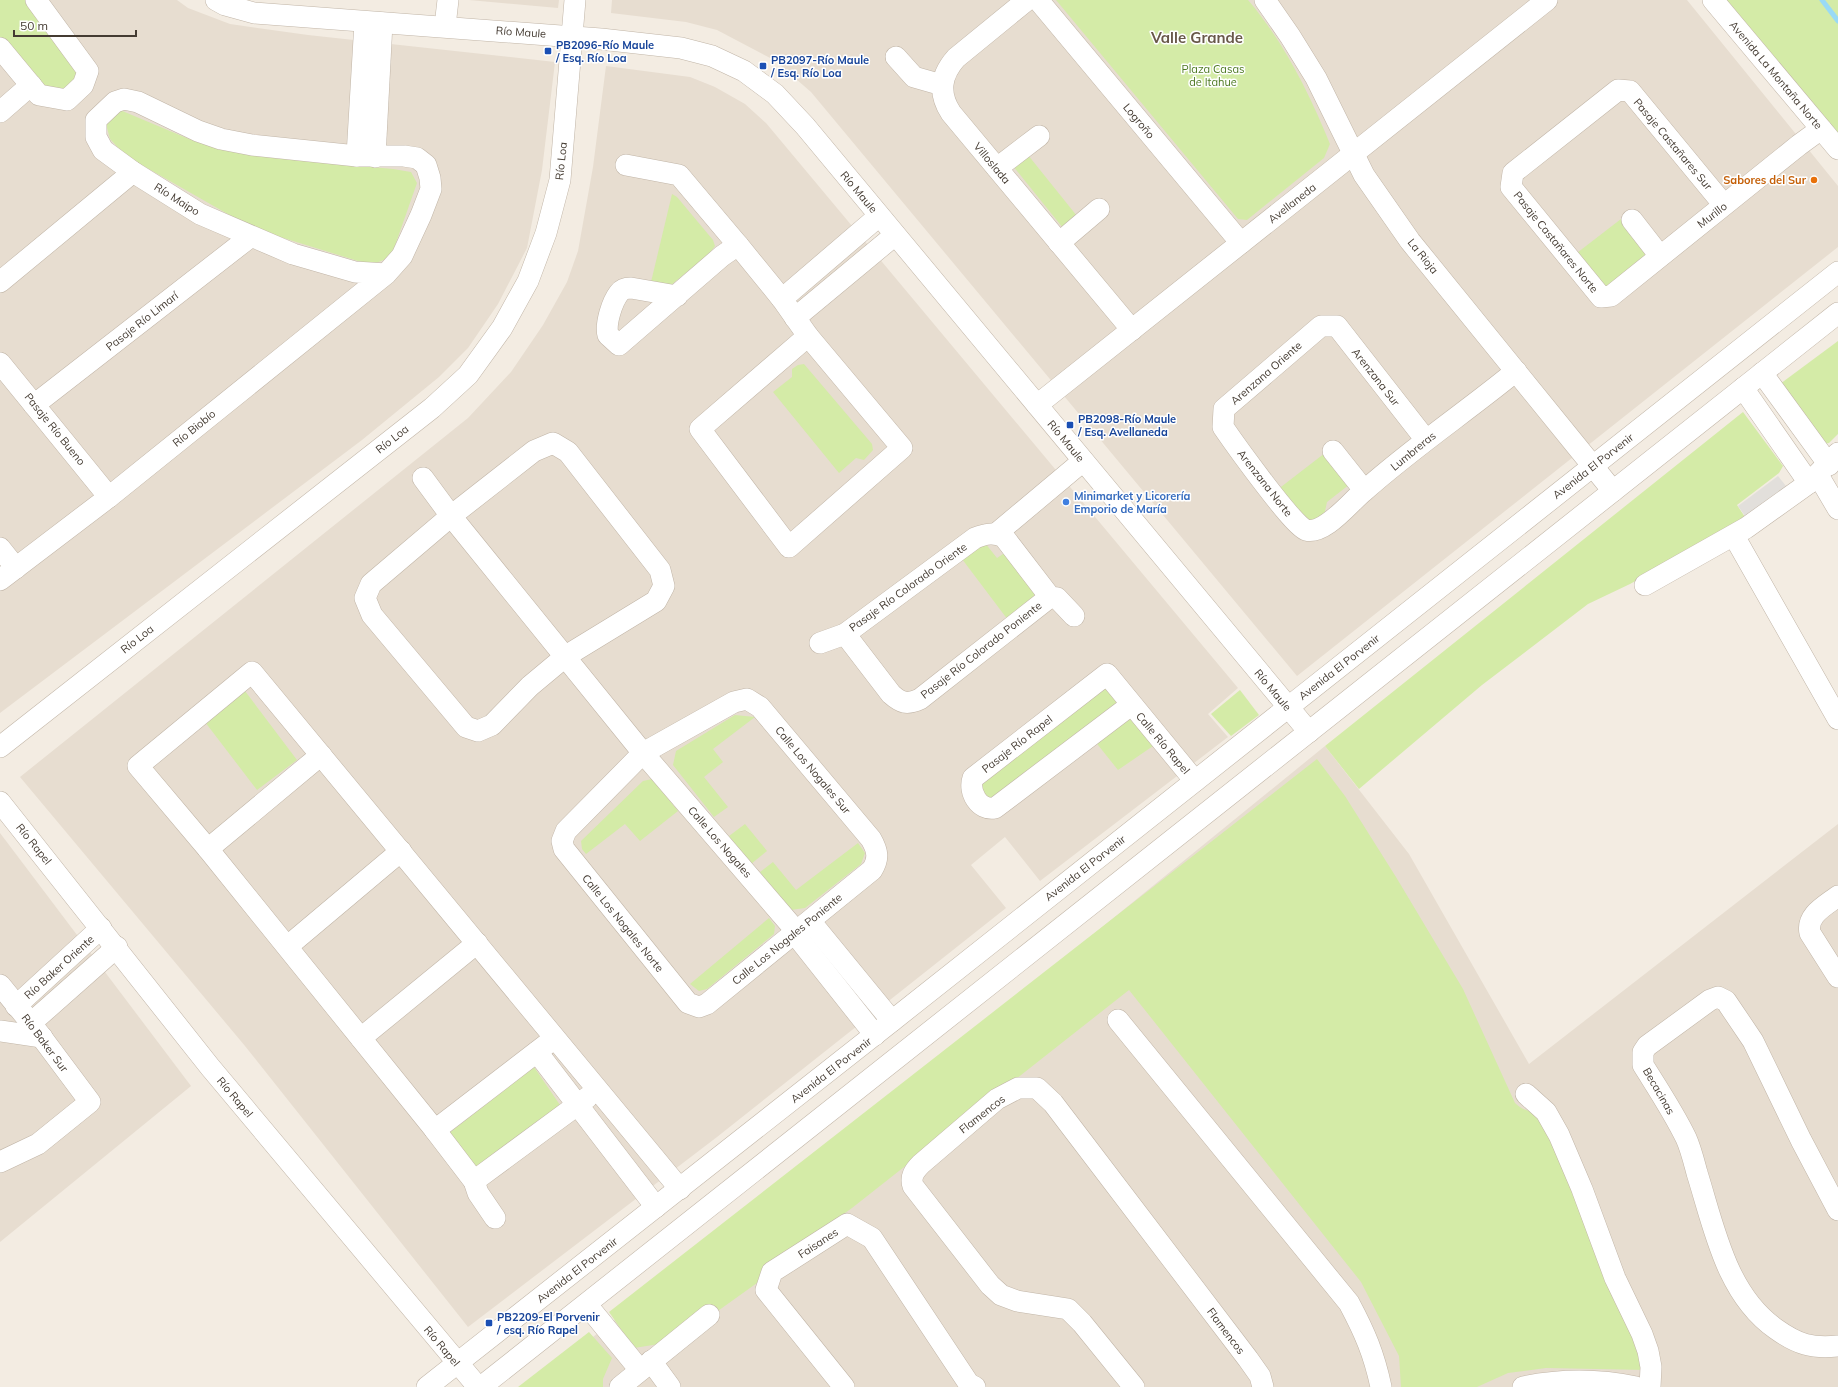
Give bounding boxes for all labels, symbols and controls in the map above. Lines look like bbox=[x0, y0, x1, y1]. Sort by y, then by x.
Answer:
scale bar bbox=[14, 12, 136, 38]
text: 50 m bbox=[20, 18, 48, 33]
street label: Avenida La Montaña Norte bbox=[1727, 18, 1825, 132]
street label: Río Maule bbox=[495, 23, 547, 41]
district label: Valle Grande bbox=[1150, 28, 1243, 47]
place label: PB2096-Río Maule / Esq. Río Loa bbox=[555, 38, 654, 65]
marker: PB2096-Río Maule / Esq. Río Loa bbox=[543, 46, 553, 56]
place label: PB2097-Río Maule / Esq. Río Loa bbox=[770, 53, 869, 80]
marker: PB2097-Río Maule / Esq. Río Loa bbox=[758, 61, 768, 71]
park label: Plaza Casas de Itahue bbox=[1182, 62, 1244, 89]
street label: Pasaje Castañares Sur bbox=[1631, 95, 1715, 193]
street label: Logroño bbox=[1120, 100, 1158, 142]
street label: Villoslada bbox=[971, 139, 1013, 187]
street label: Río Loa bbox=[552, 141, 570, 181]
street label: Río Maule bbox=[837, 168, 881, 216]
place label: Sabores del Sur bbox=[1723, 173, 1807, 187]
marker: Sabores del Sur bbox=[1809, 175, 1819, 185]
street label: Río Maipo bbox=[152, 180, 202, 218]
street label: Avellaneda bbox=[1265, 180, 1319, 226]
street label: Pasaje Castañares Norte bbox=[1511, 188, 1601, 296]
street label: Murillo bbox=[1694, 199, 1730, 231]
street label: La Rioja bbox=[1405, 236, 1441, 276]
street label: Pasaje Río Limarí bbox=[103, 288, 182, 354]
street label: Arenzana Oriente bbox=[1227, 338, 1305, 408]
street label: Arenzana Sur bbox=[1349, 345, 1403, 409]
street label: Pasaje Río Bueno bbox=[22, 390, 88, 468]
street label: Río Biobío bbox=[170, 406, 218, 450]
place label: PB2098-Río Maule / Esq. Avellaneda bbox=[1077, 412, 1176, 439]
street label: Río Maule bbox=[1044, 417, 1088, 465]
marker: PB2098-Río Maule / Esq. Avellaneda bbox=[1065, 420, 1075, 430]
street label: Río Loa bbox=[373, 422, 411, 456]
street label: Lumbreras bbox=[1387, 428, 1439, 474]
street label: Avenida El Porvenir bbox=[1550, 430, 1636, 502]
street label: Arenzana Norte bbox=[1234, 447, 1296, 519]
place label: Minimarket y Licorería Emporio de María bbox=[1074, 489, 1191, 516]
marker: Minimarket y Licorería Emporio de María bbox=[1061, 497, 1071, 507]
street label: Pasaje Río Colorado Oriente bbox=[846, 539, 970, 634]
street label: Pasaje Río Colorado Poniente bbox=[918, 598, 1044, 702]
street label: Río Loa bbox=[118, 622, 156, 656]
street label: Avenida El Porvenir bbox=[1296, 631, 1382, 703]
street label: Río Maule bbox=[1251, 666, 1295, 714]
street label: Calle Río Rapel bbox=[1133, 709, 1193, 777]
street label: Pasaje Río Rapel bbox=[979, 712, 1055, 776]
street label: Calle Los Nogales Sur bbox=[772, 723, 854, 817]
street label: Calle Los Nogales bbox=[685, 803, 755, 881]
street label: Río Rapel bbox=[13, 821, 55, 867]
street label: Avenida El Porvenir bbox=[1042, 832, 1128, 904]
street label: Calle Los Nogales Norte bbox=[579, 871, 667, 975]
street label: Calle Los Nogales Poniente bbox=[729, 890, 845, 988]
street label: Río Baker Oriente bbox=[21, 932, 97, 1002]
street label: Río Baker Sur bbox=[19, 1011, 71, 1075]
street label: Avenida El Porvenir bbox=[788, 1034, 874, 1106]
street label: Becacinas bbox=[1640, 1065, 1678, 1117]
street label: Río Rapel bbox=[214, 1074, 256, 1120]
street label: Flamencos bbox=[956, 1092, 1008, 1136]
street label: Faisanes bbox=[795, 1225, 841, 1261]
street label: Avenida El Porvenir bbox=[534, 1234, 620, 1306]
street label: Flamencos bbox=[1204, 1305, 1248, 1357]
place label: PB2209-El Porvenir / esq. Río Rapel bbox=[496, 1310, 600, 1337]
marker: PB2209-El Porvenir / esq. Río Rapel bbox=[484, 1318, 494, 1328]
street label: Río Rapel bbox=[421, 1323, 463, 1369]

